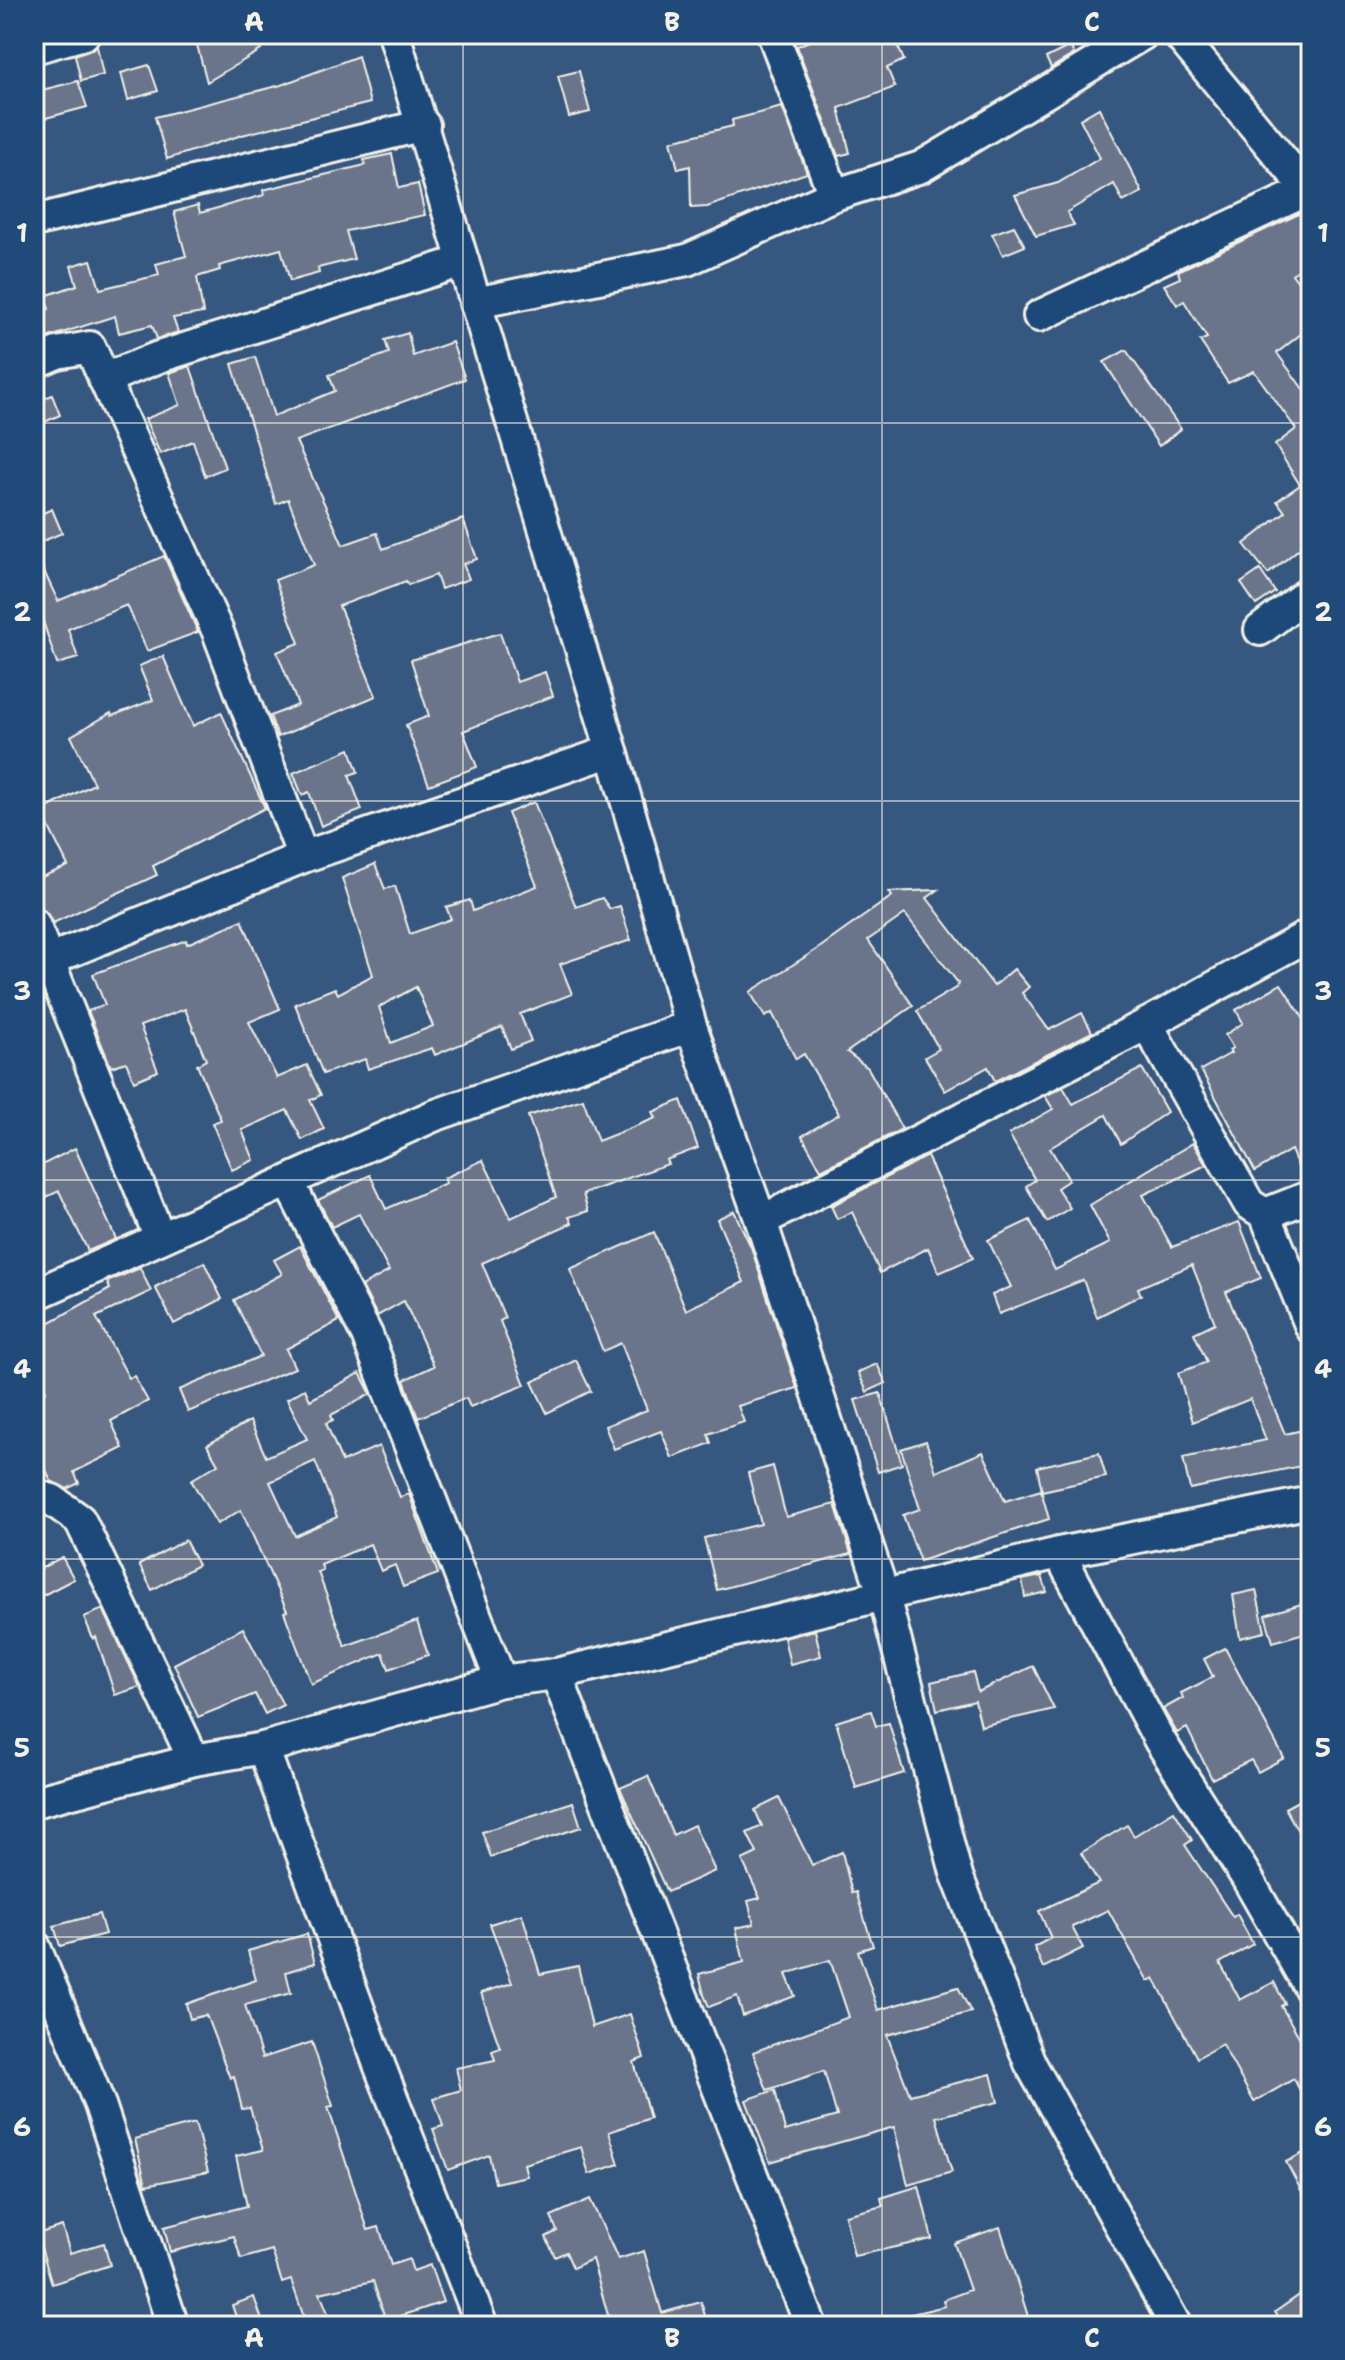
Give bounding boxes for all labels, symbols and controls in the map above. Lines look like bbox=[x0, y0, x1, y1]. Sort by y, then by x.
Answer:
text: A bbox=[244, 4, 264, 39]
text: B bbox=[664, 4, 680, 39]
text: C bbox=[1084, 4, 1100, 39]
text: 1 bbox=[16, 215, 28, 250]
text: 1 bbox=[1317, 215, 1329, 250]
text: 2 bbox=[13, 594, 31, 629]
text: 2 bbox=[1314, 594, 1332, 629]
text: 3 bbox=[13, 973, 31, 1008]
text: 3 bbox=[1314, 973, 1332, 1008]
text: 4 bbox=[13, 1351, 31, 1386]
text: 4 bbox=[1314, 1351, 1332, 1386]
text: 5 bbox=[14, 1730, 30, 1765]
text: 5 bbox=[1315, 1730, 1331, 1765]
text: 6 bbox=[13, 2109, 31, 2144]
text: 6 bbox=[1314, 2109, 1332, 2144]
text: A bbox=[244, 2320, 264, 2355]
text: B bbox=[664, 2320, 680, 2355]
text: C bbox=[1084, 2320, 1100, 2355]

